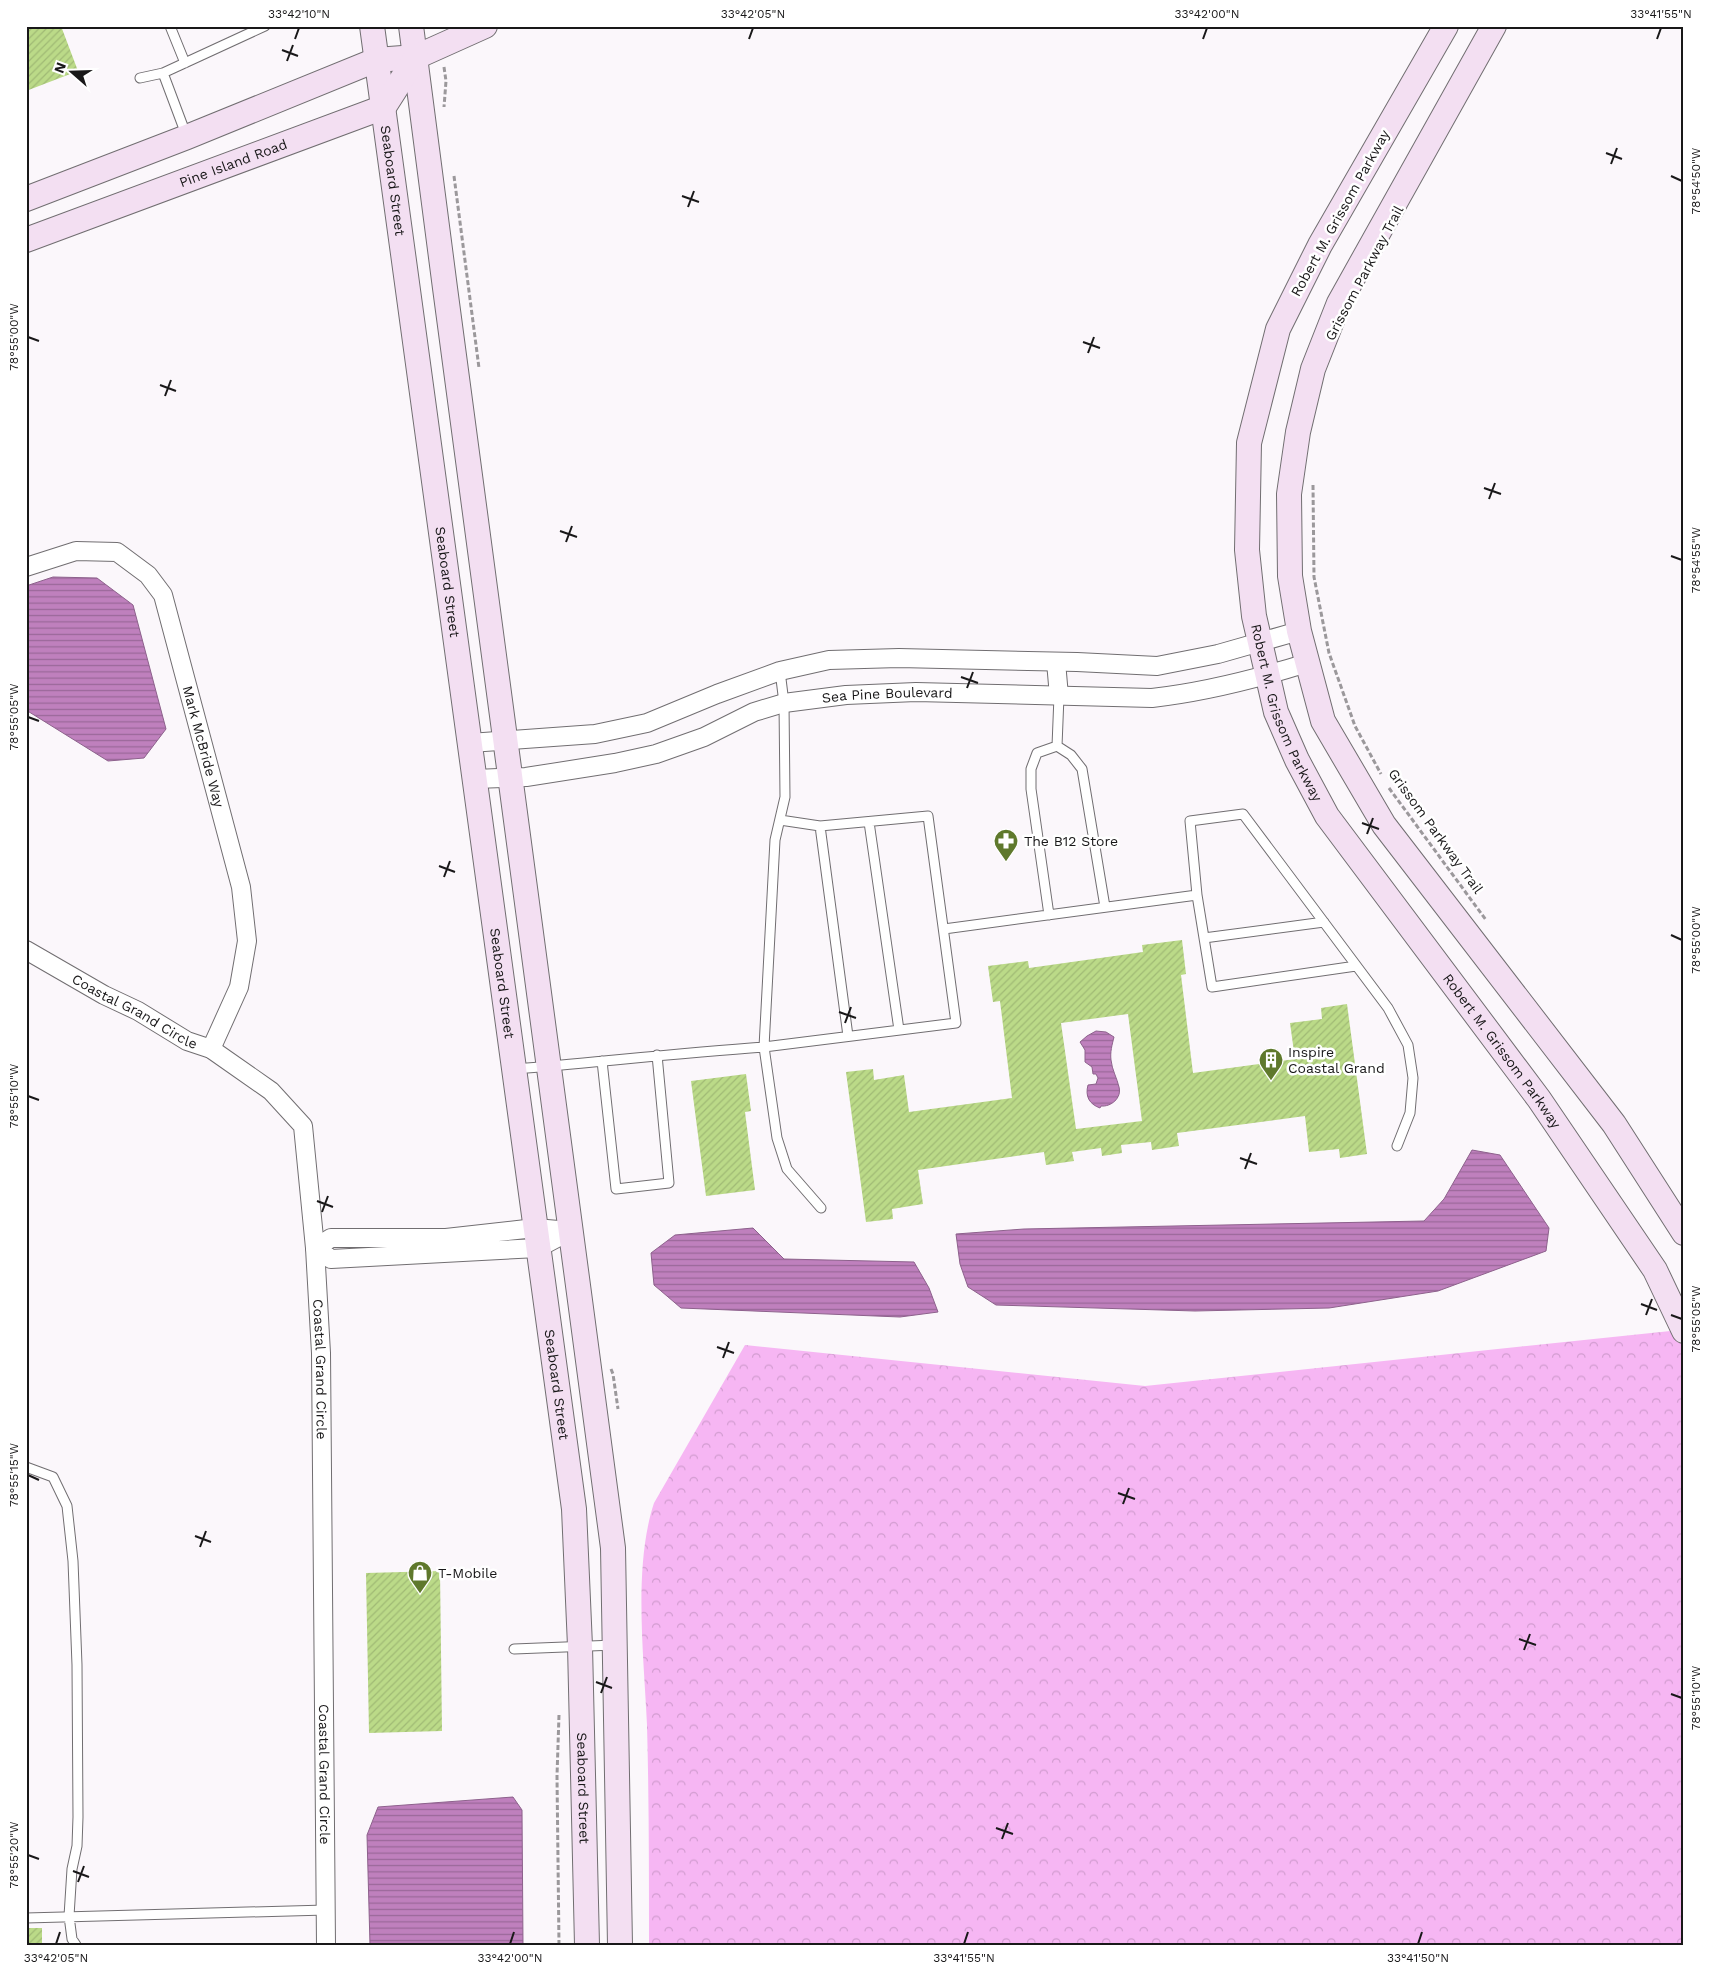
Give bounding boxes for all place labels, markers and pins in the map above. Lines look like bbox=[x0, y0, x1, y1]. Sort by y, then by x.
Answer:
pharmacy icon: The B12 Store bbox=[993, 828, 1019, 862]
place label: The B12 Store bbox=[1024, 833, 1118, 849]
place label: Inspire Coastal Grand bbox=[1288, 1044, 1385, 1076]
building icon: Inspire Coastal Grand bbox=[1258, 1047, 1284, 1081]
shop icon: T-Mobile bbox=[407, 1560, 433, 1594]
place label: T-Mobile bbox=[438, 1565, 497, 1581]

